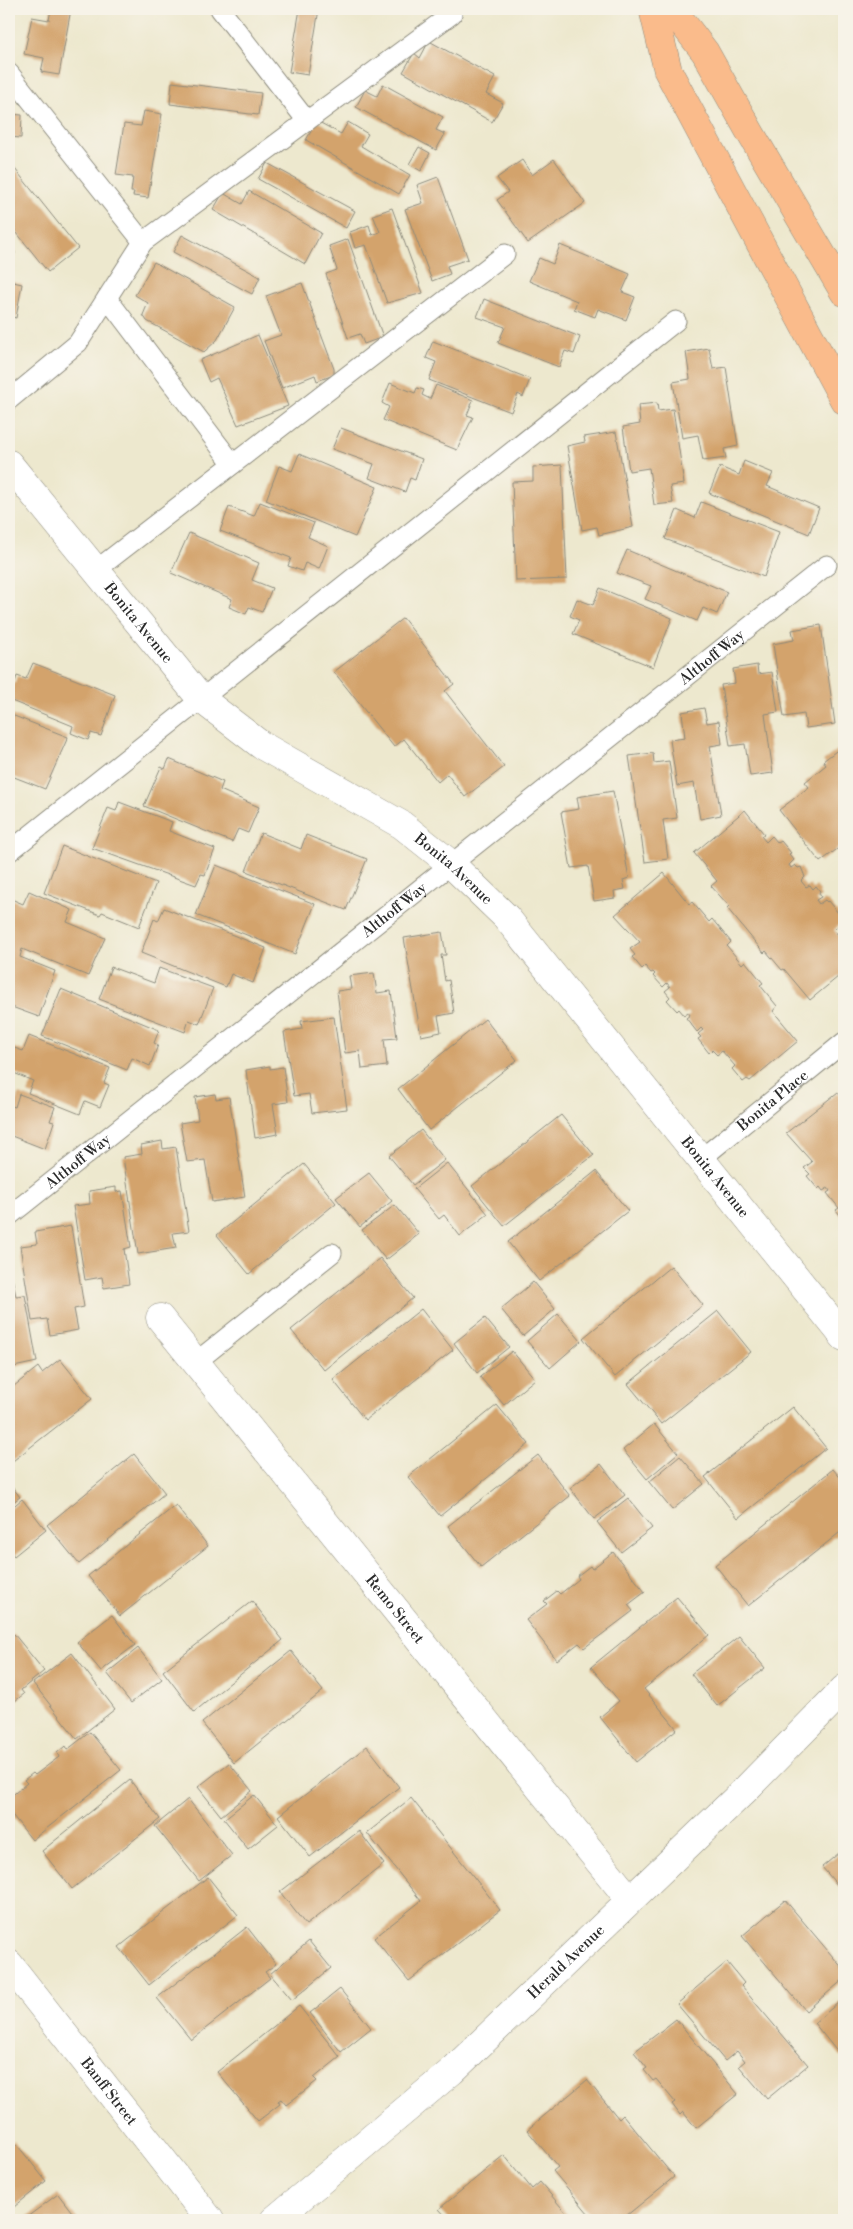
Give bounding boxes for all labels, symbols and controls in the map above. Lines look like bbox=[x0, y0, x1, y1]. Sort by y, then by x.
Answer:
street label: Bonita Avenue bbox=[99, 578, 177, 667]
street label: Althoff Way bbox=[675, 625, 749, 689]
street label: Bonita Avenue bbox=[410, 829, 496, 909]
street label: Althoff Way bbox=[357, 878, 431, 942]
street label: Bonita Place bbox=[733, 1066, 812, 1136]
street label: Althoff Way bbox=[41, 1130, 115, 1194]
street label: Bonita Avenue bbox=[676, 1132, 753, 1222]
street label: Remo Street bbox=[361, 1571, 429, 1648]
street label: Herald Avenue bbox=[524, 1921, 609, 2003]
street label: Banff Street bbox=[76, 2053, 141, 2130]

